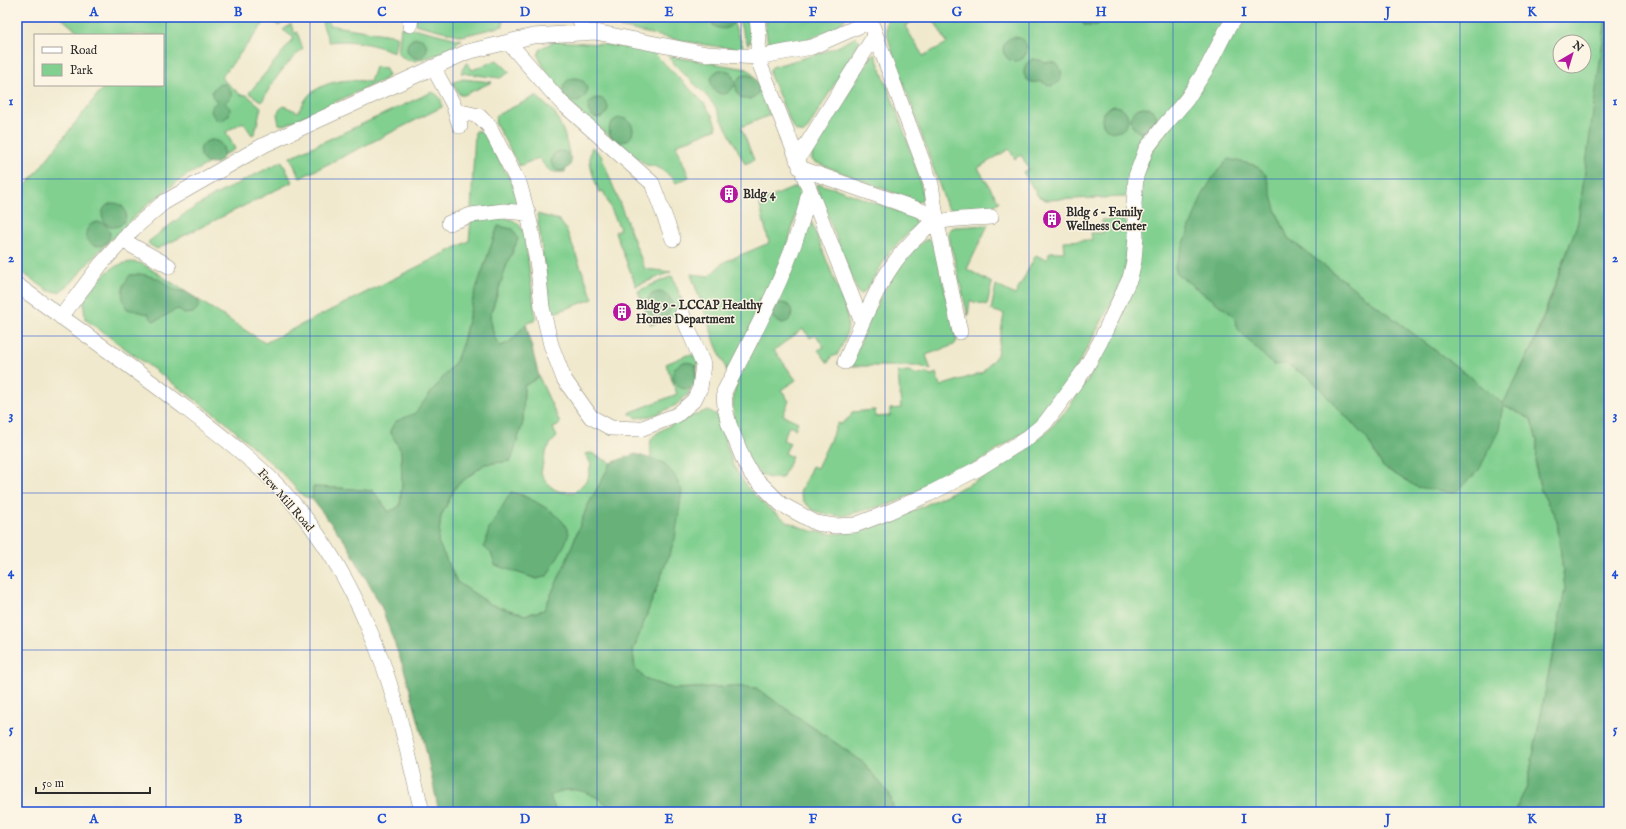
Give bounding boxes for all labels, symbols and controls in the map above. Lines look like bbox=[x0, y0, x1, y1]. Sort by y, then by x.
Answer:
text: A bbox=[89, 4, 100, 21]
text: B bbox=[234, 4, 243, 21]
text: C bbox=[377, 4, 387, 21]
text: D bbox=[520, 4, 531, 21]
text: E bbox=[664, 4, 674, 21]
text: F bbox=[809, 4, 818, 21]
text: G bbox=[952, 4, 963, 21]
text: H bbox=[1095, 4, 1107, 21]
text: I bbox=[1241, 4, 1247, 21]
text: J bbox=[1383, 4, 1391, 21]
text: K bbox=[1527, 4, 1537, 21]
legend bbox=[34, 34, 164, 86]
north arrow bbox=[1552, 34, 1592, 74]
text: N bbox=[1569, 38, 1586, 56]
text: Road bbox=[70, 43, 98, 58]
text: Park bbox=[70, 63, 93, 78]
text: 1 bbox=[9, 93, 14, 110]
text: 1 bbox=[1613, 93, 1618, 110]
building icon: Bldg 4 bbox=[718, 183, 740, 205]
place label: Bldg 4 bbox=[743, 187, 777, 203]
place label: Bldg 6 - Family Wellness Center bbox=[1065, 205, 1147, 234]
building icon: Bldg 6 - Family Wellness Center bbox=[1041, 208, 1063, 230]
text: 2 bbox=[8, 250, 14, 267]
text: 2 bbox=[1612, 250, 1618, 267]
place label: Bldg 9 - LCCAP Healthy Homes Department bbox=[636, 298, 764, 328]
building icon: Bldg 9 - LCCAP Healthy Homes Department bbox=[611, 301, 633, 323]
text: 3 bbox=[9, 407, 14, 424]
text: 3 bbox=[1613, 407, 1618, 424]
street label: Frew Mill Road bbox=[254, 466, 317, 535]
text: 4 bbox=[8, 564, 15, 581]
text: 4 bbox=[1612, 564, 1619, 581]
text: 5 bbox=[9, 721, 14, 738]
text: 5 bbox=[1613, 721, 1618, 738]
scale bar bbox=[36, 769, 150, 795]
text: 50 m bbox=[42, 776, 64, 791]
text: A bbox=[89, 811, 100, 828]
text: B bbox=[234, 811, 243, 828]
text: C bbox=[377, 811, 387, 828]
text: D bbox=[520, 811, 531, 828]
text: E bbox=[664, 811, 674, 828]
text: F bbox=[809, 811, 818, 828]
text: G bbox=[952, 811, 963, 828]
text: H bbox=[1095, 811, 1107, 828]
text: I bbox=[1241, 811, 1247, 828]
text: J bbox=[1383, 811, 1391, 828]
text: K bbox=[1527, 811, 1537, 828]

